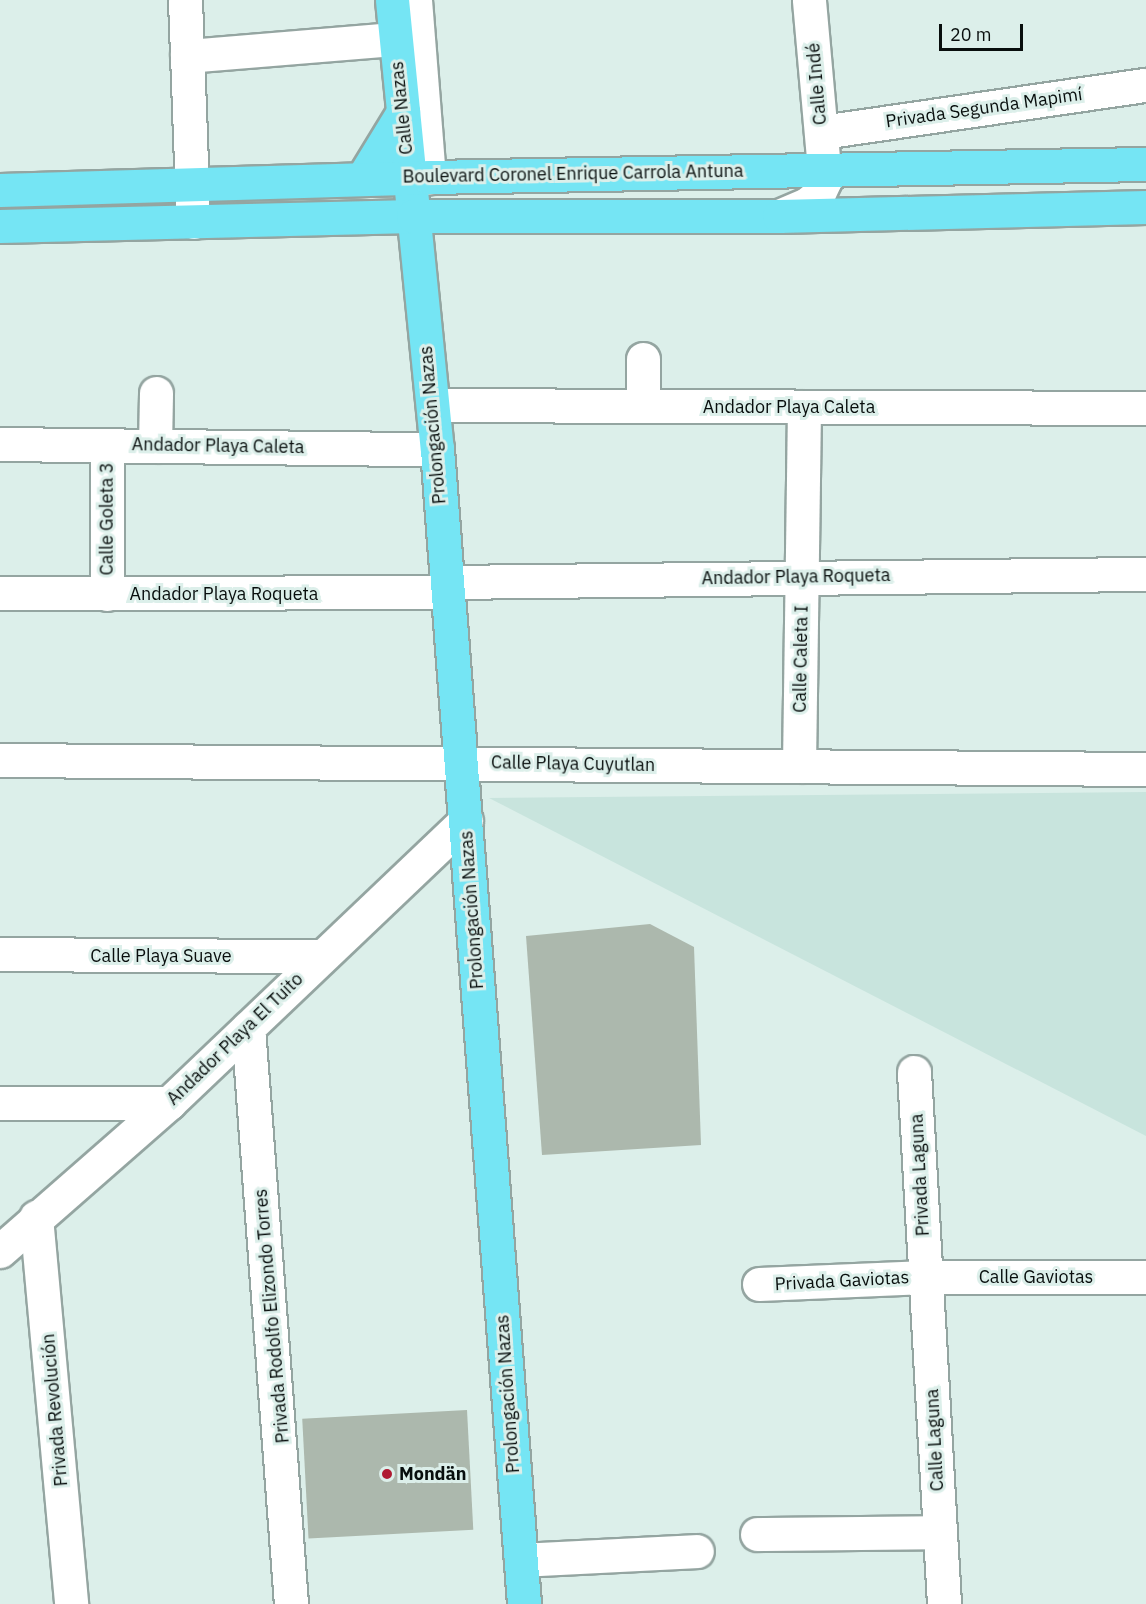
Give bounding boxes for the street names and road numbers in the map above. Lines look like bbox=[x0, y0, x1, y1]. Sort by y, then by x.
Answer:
street label: Calle Indé bbox=[803, 42, 831, 126]
street label: Calle Nazas bbox=[386, 60, 418, 156]
street label: Privada Segunda Mapimí bbox=[884, 84, 1084, 132]
street label: Boulevard Coronel Enrique Carrola Antuna bbox=[402, 160, 744, 188]
street label: Prolongación Nazas bbox=[415, 345, 451, 505]
street label: Andador Playa Caleta bbox=[703, 396, 875, 418]
street label: Andador Playa Caleta bbox=[132, 434, 304, 458]
street label: Calle Goleta 3 bbox=[96, 463, 118, 575]
street label: Andador Playa Roqueta bbox=[701, 565, 891, 589]
street label: Andador Playa Roqueta bbox=[130, 583, 318, 605]
street label: Calle Caleta I bbox=[789, 605, 813, 713]
street label: Calle Playa Cuyutlan bbox=[491, 752, 655, 776]
street label: Prolongación Nazas bbox=[456, 830, 488, 990]
street label: Calle Playa Suave bbox=[90, 945, 232, 967]
street label: Andador Playa El Tuito bbox=[162, 968, 308, 1110]
street label: Privada Laguna bbox=[906, 1113, 934, 1237]
street label: Privada Rodolfo Elizondo Torres bbox=[250, 1188, 294, 1444]
street label: Calle Gaviotas bbox=[979, 1266, 1093, 1288]
street label: Privada Gaviotas bbox=[774, 1267, 910, 1295]
street label: Prolongación Nazas bbox=[492, 1314, 524, 1474]
street label: Privada Revolución bbox=[38, 1333, 72, 1487]
street label: Calle Laguna bbox=[922, 1388, 948, 1492]

